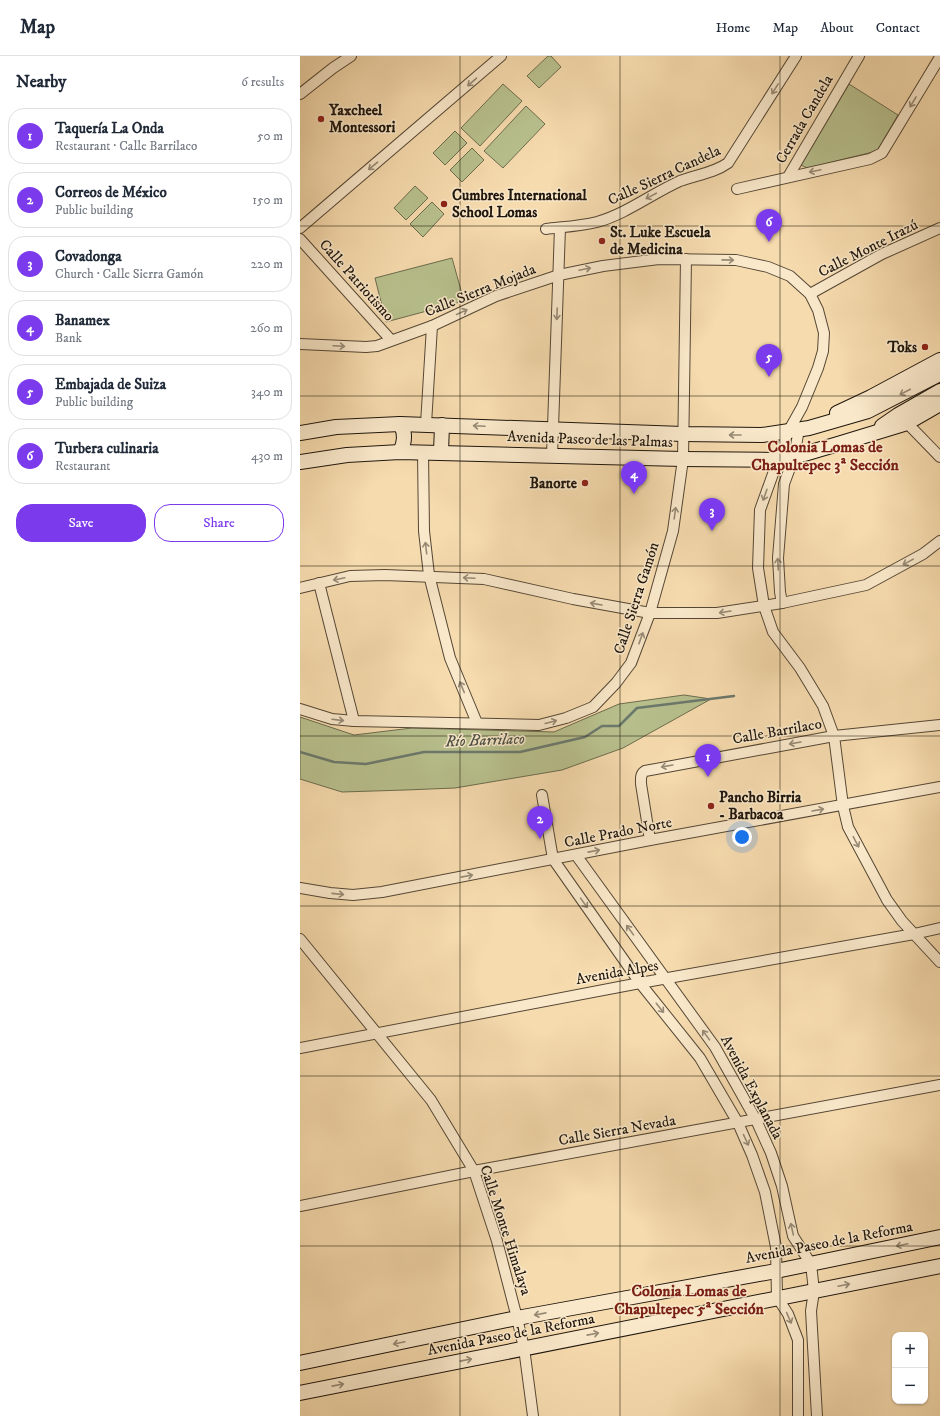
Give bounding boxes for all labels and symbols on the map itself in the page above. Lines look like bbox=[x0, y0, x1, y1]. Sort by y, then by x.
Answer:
street label: Cerrada Candela bbox=[771, 71, 838, 167]
one-way arrow bbox=[466, 77, 477, 86]
one-way arrow bbox=[771, 83, 779, 94]
one-way arrow bbox=[908, 96, 916, 108]
place label: Yaxcheel Montessori bbox=[328, 101, 395, 137]
marker: Yaxcheel Montessori bbox=[316, 114, 326, 124]
street label: Calle Sierra Candela bbox=[605, 141, 724, 210]
one-way arrow bbox=[368, 161, 378, 171]
one-way arrow bbox=[809, 168, 822, 176]
place label: Cumbres International School Lomas bbox=[452, 186, 587, 222]
one-way arrow bbox=[645, 193, 657, 200]
marker: Cumbres International School Lomas bbox=[439, 199, 449, 209]
pin: 6 bbox=[756, 209, 782, 242]
street label: Calle Monte Irazú bbox=[815, 215, 921, 282]
place label: St. Luke Escuela de Medicina bbox=[610, 223, 711, 259]
street label: Calle Patriotismo bbox=[315, 235, 398, 325]
marker: St. Luke Escuela de Medicina bbox=[597, 236, 607, 246]
one-way arrow bbox=[721, 256, 734, 264]
street label: Calle Sierra Mojada bbox=[422, 259, 539, 321]
one-way arrow bbox=[578, 265, 591, 273]
one-way arrow bbox=[554, 307, 561, 320]
one-way arrow bbox=[456, 308, 468, 315]
place label: Toks bbox=[887, 338, 917, 357]
one-way arrow bbox=[332, 342, 345, 350]
marker: Toks bbox=[920, 342, 930, 352]
pin: 5 bbox=[756, 344, 782, 377]
one-way arrow bbox=[900, 389, 912, 396]
one-way arrow bbox=[473, 423, 486, 430]
street label: Avenida Paseo de las Palmas bbox=[507, 427, 673, 452]
one-way arrow bbox=[729, 431, 742, 439]
district label: Colonia Lomas de Chapultepec 3ª Sección bbox=[751, 437, 899, 475]
pin: 4 bbox=[621, 461, 647, 494]
place label: Banorte bbox=[530, 474, 578, 493]
marker: Banorte bbox=[580, 478, 590, 488]
one-way arrow bbox=[760, 488, 768, 500]
pin: 3 bbox=[699, 498, 725, 531]
one-way arrow bbox=[671, 507, 679, 520]
street label: Calle Sierra Gamón bbox=[609, 540, 664, 657]
one-way arrow bbox=[422, 542, 430, 555]
one-way arrow bbox=[774, 558, 782, 571]
one-way arrow bbox=[902, 559, 914, 567]
one-way arrow bbox=[463, 574, 476, 581]
one-way arrow bbox=[333, 575, 346, 583]
one-way arrow bbox=[590, 599, 603, 607]
one-way arrow bbox=[719, 608, 732, 616]
one-way arrow bbox=[637, 632, 645, 644]
one-way arrow bbox=[458, 682, 465, 694]
street label: Calle Barrilaco bbox=[731, 714, 823, 749]
one-way arrow bbox=[331, 716, 344, 724]
one-way arrow bbox=[544, 718, 557, 725]
water label: Río Barrilaco bbox=[444, 729, 525, 751]
one-way arrow bbox=[789, 739, 802, 747]
pin: 1 bbox=[695, 744, 721, 777]
one-way arrow bbox=[661, 762, 674, 770]
place label: Pancho Birria - Barbacoa bbox=[719, 788, 802, 824]
marker: Pancho Birria - Barbacoa bbox=[706, 801, 716, 811]
pin: 2 bbox=[527, 806, 553, 839]
one-way arrow bbox=[812, 806, 825, 814]
street label: Calle Prado Norte bbox=[563, 813, 674, 852]
your location bbox=[732, 827, 752, 847]
one-way arrow bbox=[852, 836, 860, 848]
one-way arrow bbox=[587, 847, 600, 855]
one-way arrow bbox=[460, 872, 473, 880]
one-way arrow bbox=[331, 890, 344, 898]
one-way arrow bbox=[580, 897, 588, 908]
one-way arrow bbox=[625, 925, 634, 936]
street label: Avenida Alpes bbox=[574, 956, 660, 989]
one-way arrow bbox=[656, 1002, 665, 1013]
one-way arrow bbox=[702, 1030, 710, 1041]
street label: Avenida Explanada bbox=[716, 1032, 787, 1143]
street label: Calle Sierra Nevada bbox=[557, 1111, 678, 1150]
one-way arrow bbox=[743, 1134, 750, 1146]
street label: Calle Monte Himalaya bbox=[475, 1163, 536, 1298]
street label: Avenida Paseo de la Reforma bbox=[744, 1217, 915, 1268]
one-way arrow bbox=[788, 1223, 795, 1236]
one-way arrow bbox=[896, 1241, 909, 1249]
district label: Colonia Lomas de Chapultepec 5ª Sección bbox=[614, 1281, 764, 1319]
one-way arrow bbox=[838, 1281, 851, 1289]
street label: Avenida Paseo de la Reforma bbox=[426, 1309, 597, 1360]
one-way arrow bbox=[534, 1310, 547, 1318]
one-way arrow bbox=[786, 1312, 793, 1324]
one-way arrow bbox=[586, 1330, 599, 1338]
one-way arrow bbox=[393, 1339, 406, 1347]
one-way arrow bbox=[459, 1356, 472, 1364]
one-way arrow bbox=[331, 1381, 344, 1389]

